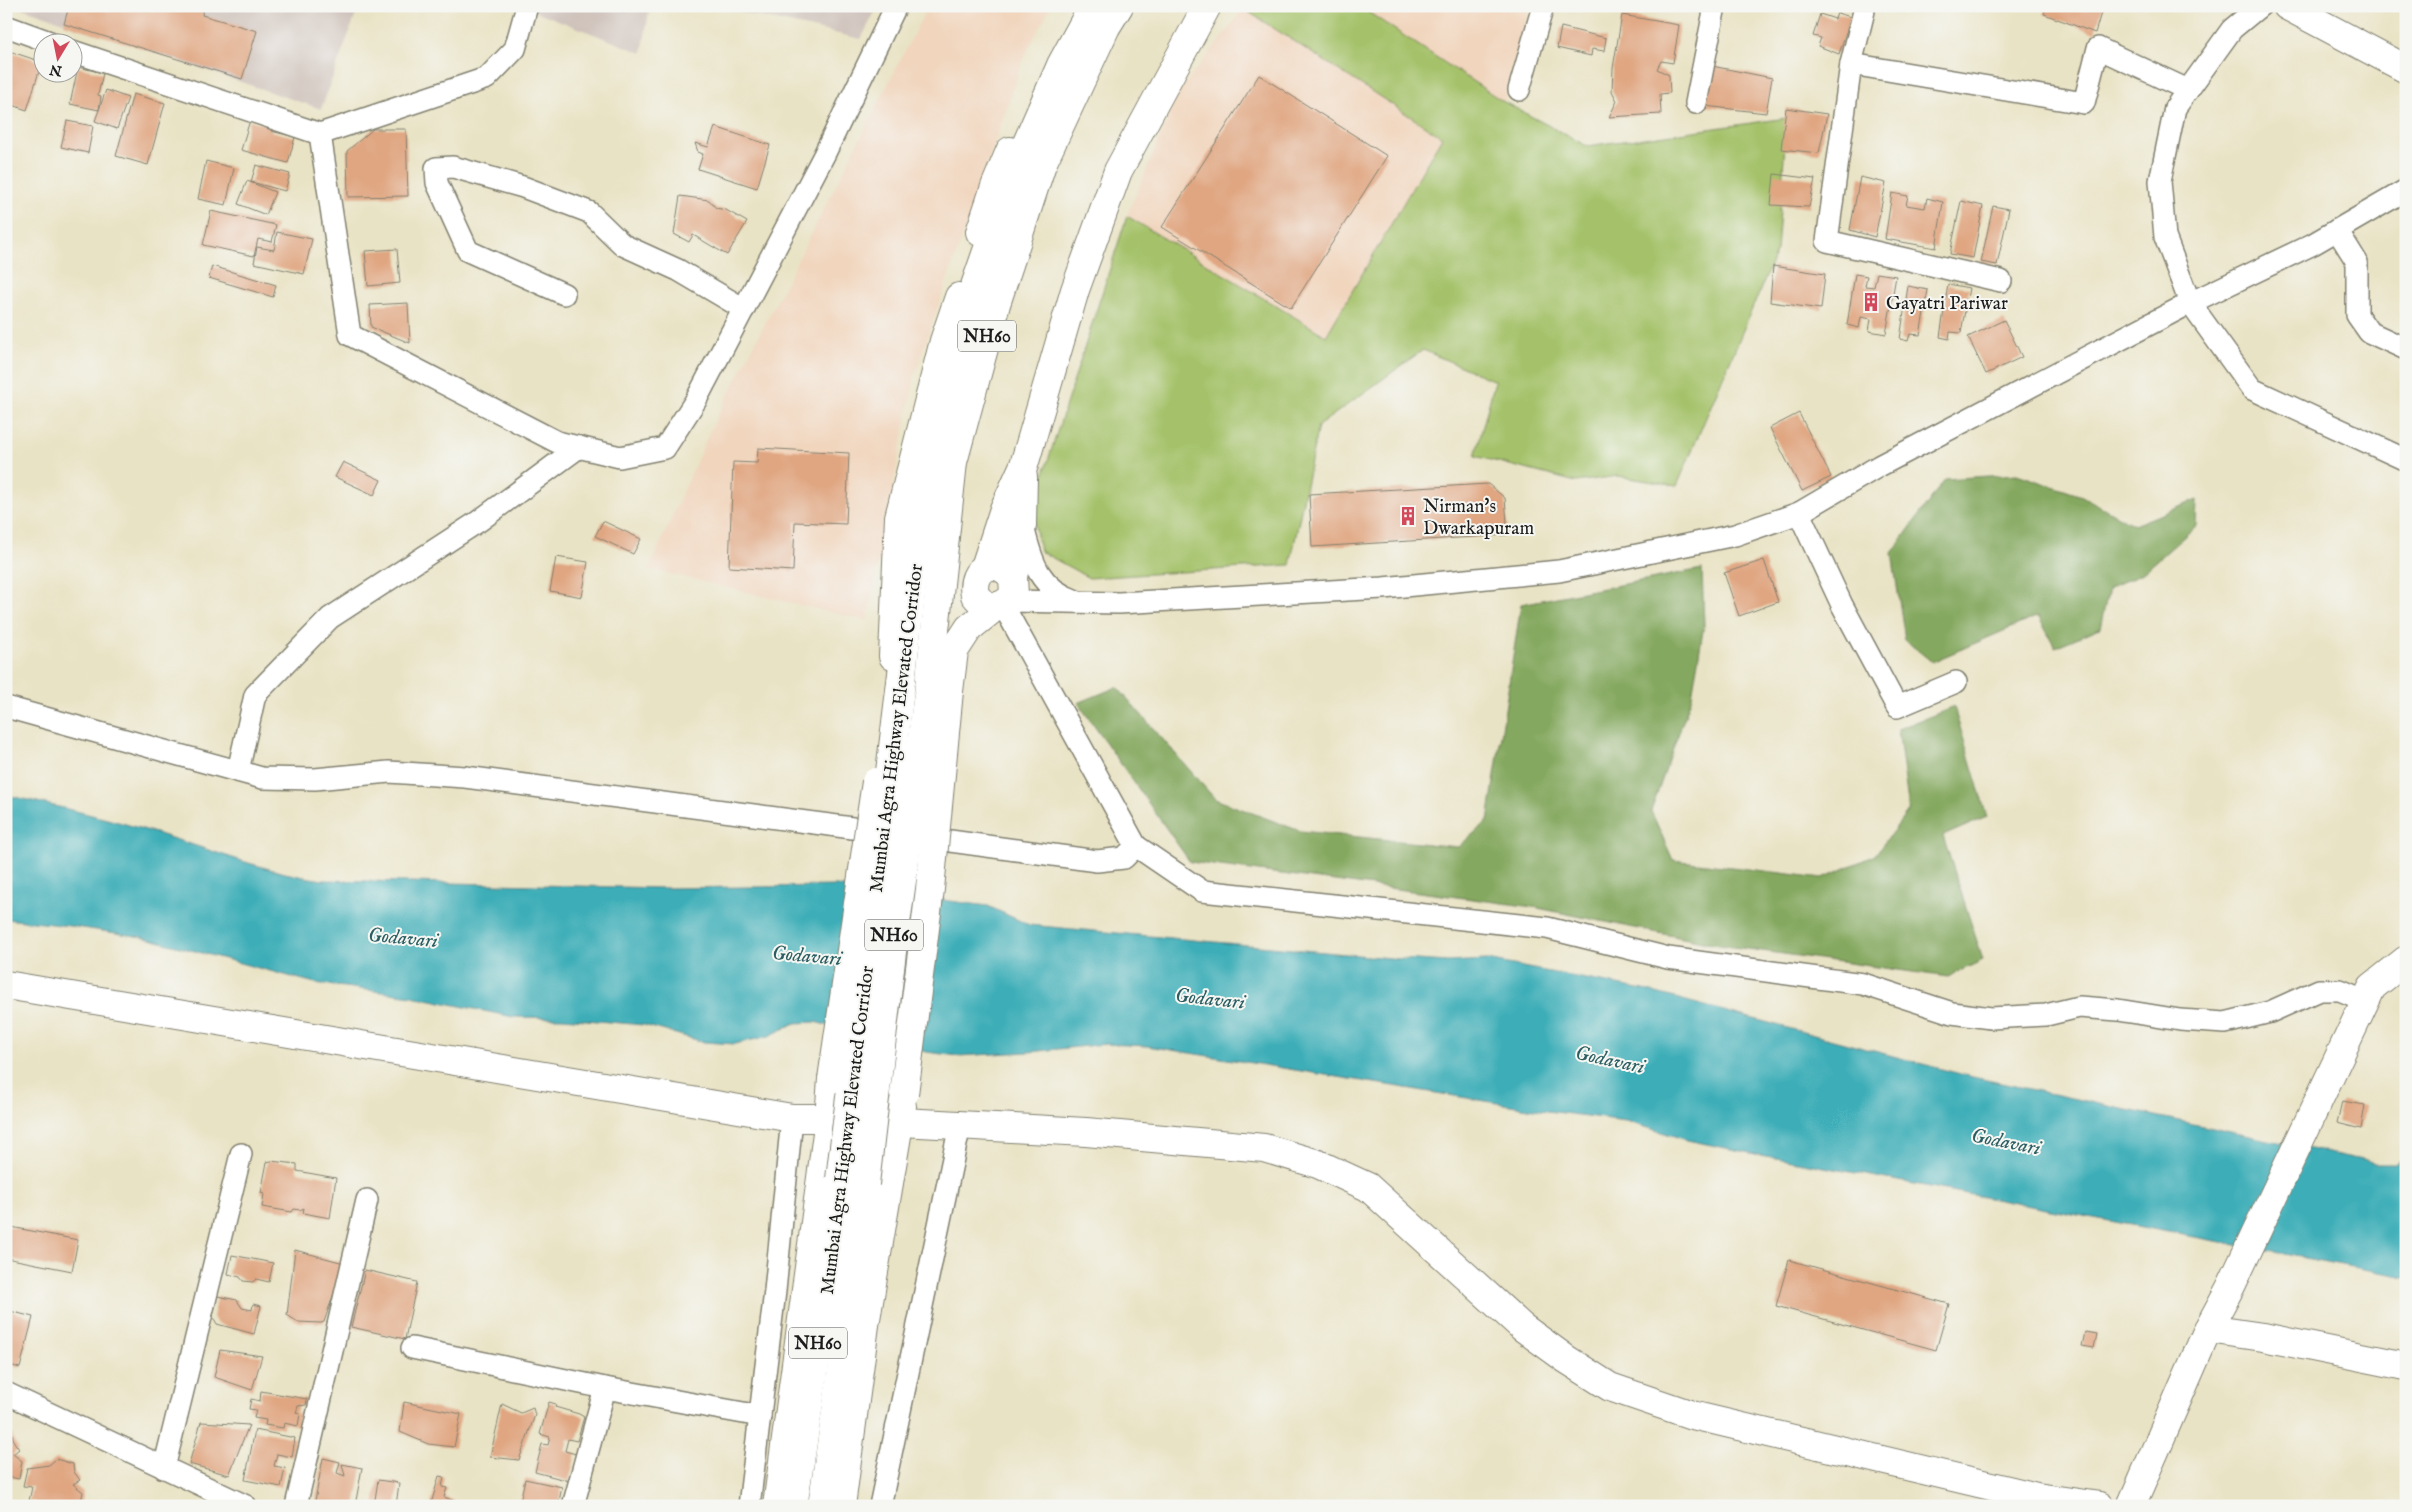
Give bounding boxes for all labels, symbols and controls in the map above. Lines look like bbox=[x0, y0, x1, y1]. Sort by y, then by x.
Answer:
north arrow bbox=[32, 32, 82, 82]
text: N bbox=[48, 60, 64, 80]
building icon: Gayatri Pariwar bbox=[1860, 291, 1882, 313]
place label: Gayatri Pariwar bbox=[1886, 292, 2008, 316]
road number: NH60 bbox=[958, 321, 1016, 352]
place label: Nirman's Dwarkapuram bbox=[1423, 495, 1534, 541]
building icon: Nirman's Dwarkapuram bbox=[1397, 505, 1419, 527]
street label: Mumbai Agra Highway Elevated Corridor bbox=[865, 563, 929, 894]
road number: NH60 bbox=[865, 920, 923, 950]
water label: Godavari bbox=[367, 923, 440, 954]
water label: Godavari bbox=[771, 941, 844, 972]
street label: Mumbai Agra Highway Elevated Corridor bbox=[816, 965, 880, 1296]
water label: Godavari bbox=[1174, 983, 1247, 1016]
water label: Godavari bbox=[1573, 1041, 1648, 1080]
water label: Godavari bbox=[1969, 1124, 2044, 1162]
road number: NH60 bbox=[789, 1328, 847, 1359]

